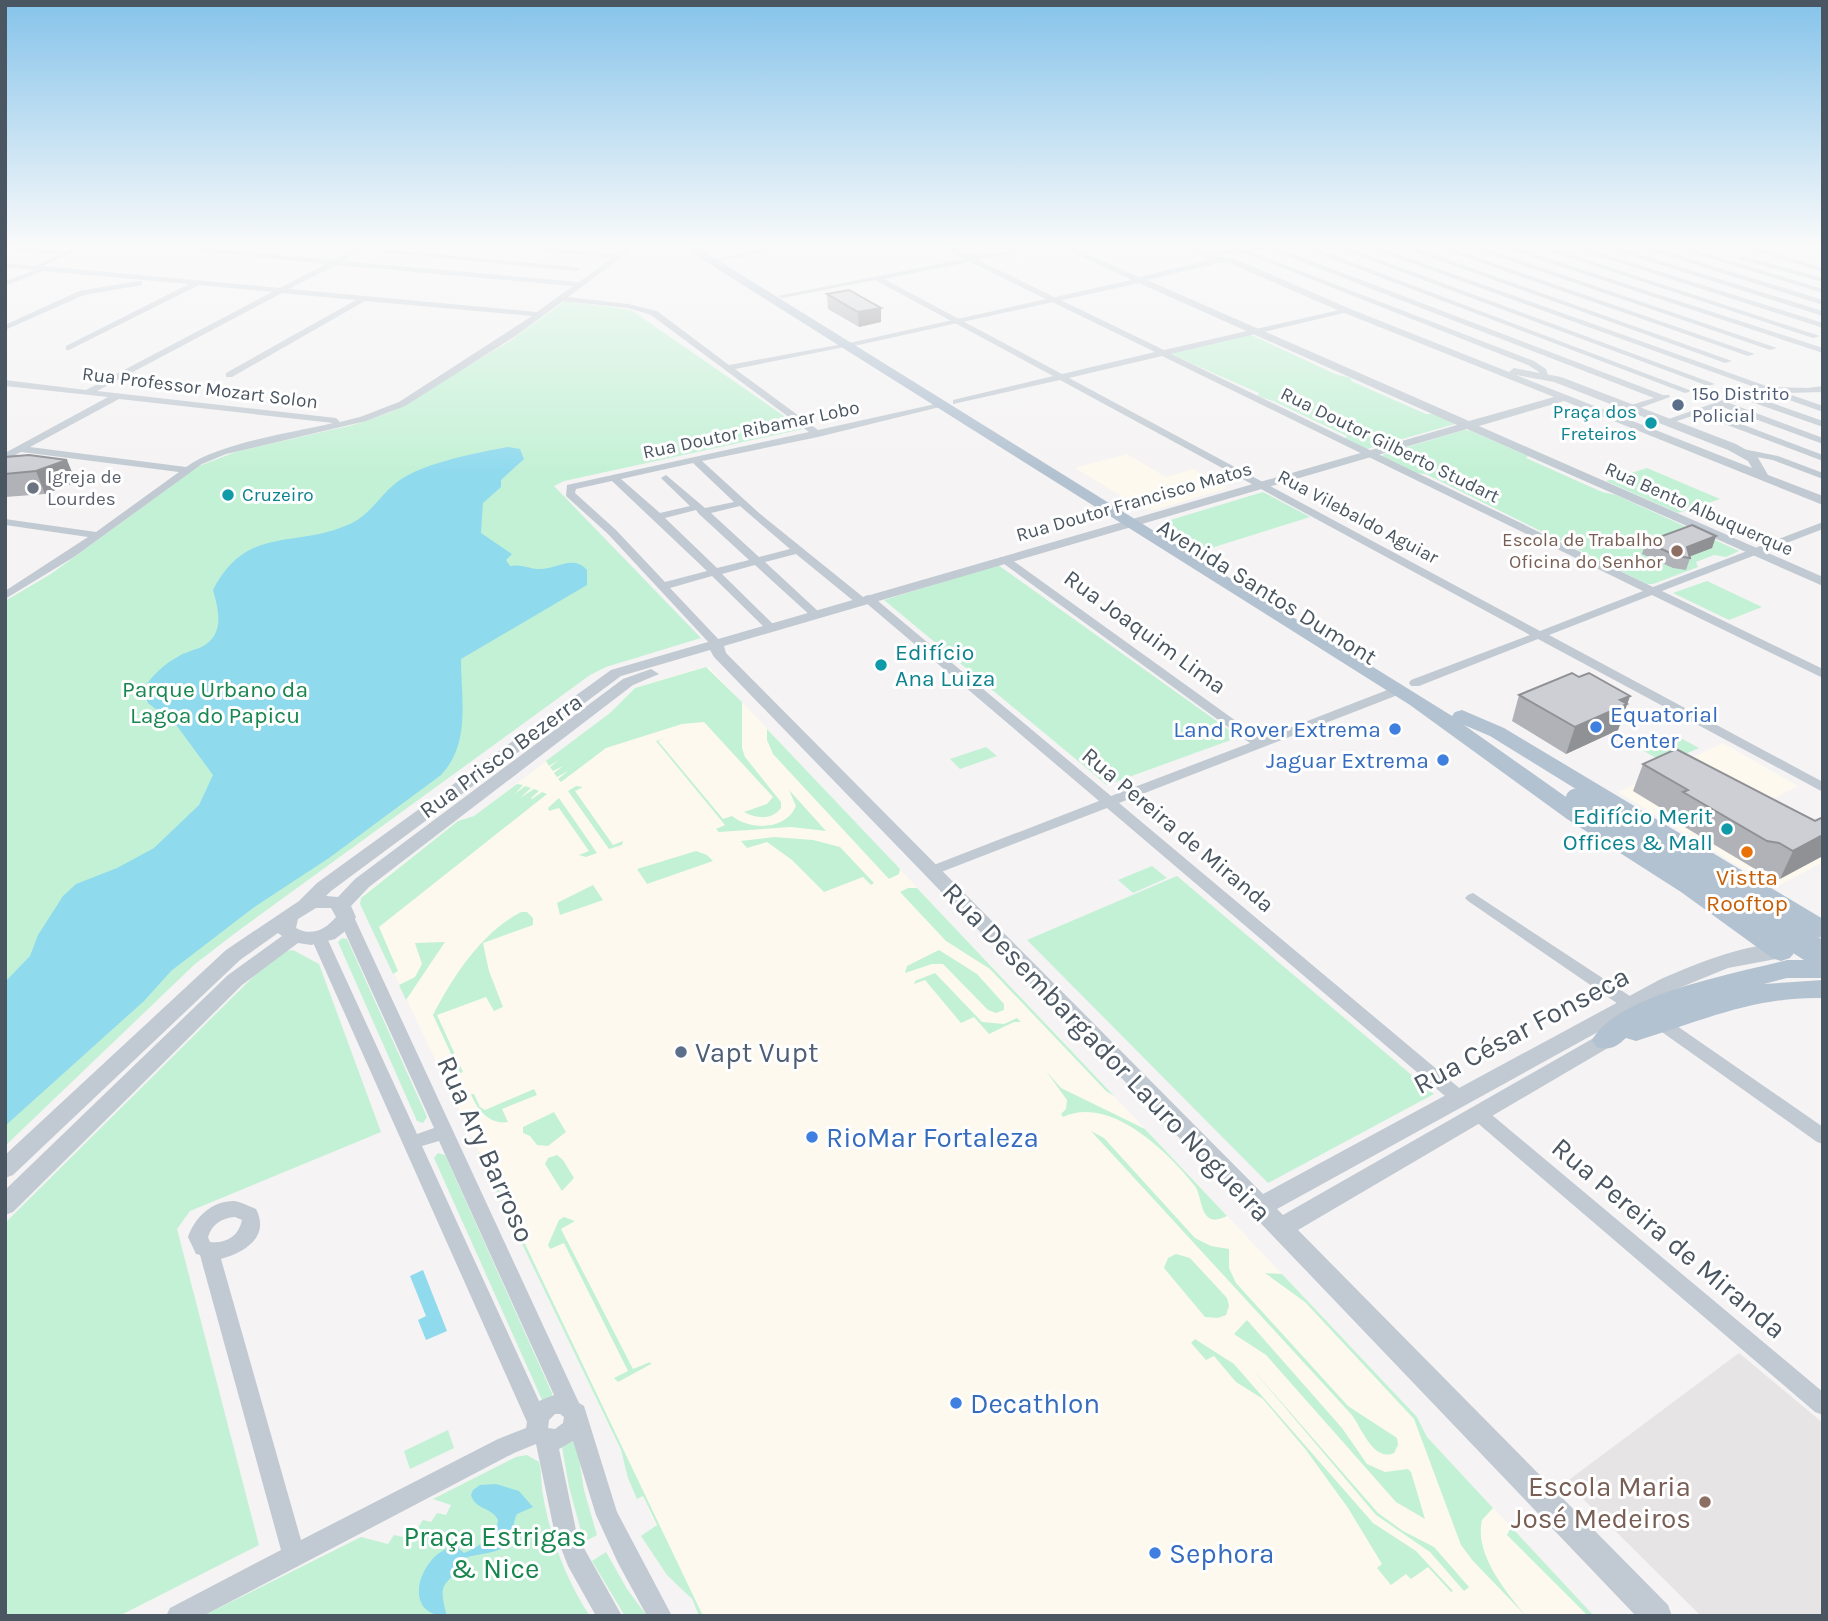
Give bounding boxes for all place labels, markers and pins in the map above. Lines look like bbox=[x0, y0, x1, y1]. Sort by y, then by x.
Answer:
place label: 15º Distrito Policial bbox=[1692, 383, 1789, 427]
marker: 15º Distrito Policial bbox=[1670, 397, 1686, 413]
place label: Praça dos Freteiros bbox=[1553, 401, 1637, 445]
marker: Praça dos Freteiros bbox=[1643, 415, 1659, 431]
place label: Igreja de Lourdes bbox=[47, 466, 122, 510]
marker: Igreja de Lourdes bbox=[25, 480, 41, 496]
place label: Cruzeiro bbox=[242, 484, 314, 506]
marker: Cruzeiro bbox=[220, 487, 236, 503]
place label: Escola de Trabalho Oficina do Senhor bbox=[1502, 529, 1663, 573]
marker: Escola de Trabalho Oficina do Senhor bbox=[1669, 543, 1685, 559]
place label: Edifício Ana Luiza bbox=[895, 639, 995, 692]
marker: Edifício Ana Luiza bbox=[873, 657, 889, 673]
place label: Equatorial Center bbox=[1610, 701, 1718, 754]
place label: Land Rover Extrema bbox=[1173, 716, 1381, 743]
marker: Equatorial Center bbox=[1588, 719, 1604, 735]
marker: Land Rover Extrema bbox=[1387, 721, 1403, 737]
place label: Jaguar Extrema bbox=[1266, 747, 1429, 774]
marker: Jaguar Extrema bbox=[1435, 752, 1451, 768]
place label: Edifício Merit Offices & Mall bbox=[1563, 803, 1713, 856]
marker: Edifício Merit Offices & Mall bbox=[1719, 821, 1735, 837]
marker: Vistta Rooftop bbox=[1739, 844, 1755, 860]
place label: Vistta Rooftop bbox=[1706, 864, 1788, 917]
place label: Vapt Vupt bbox=[695, 1036, 818, 1069]
marker: Vapt Vupt bbox=[673, 1044, 689, 1060]
place label: RioMar Fortaleza bbox=[826, 1121, 1039, 1154]
marker: RioMar Fortaleza bbox=[804, 1129, 820, 1145]
place label: Decathlon bbox=[970, 1387, 1100, 1420]
marker: Decathlon bbox=[948, 1395, 964, 1411]
place label: Escola Maria José Medeiros bbox=[1511, 1470, 1691, 1535]
marker: Escola Maria José Medeiros bbox=[1697, 1494, 1713, 1510]
place label: Sephora bbox=[1169, 1537, 1274, 1570]
marker: Sephora bbox=[1147, 1545, 1163, 1561]

